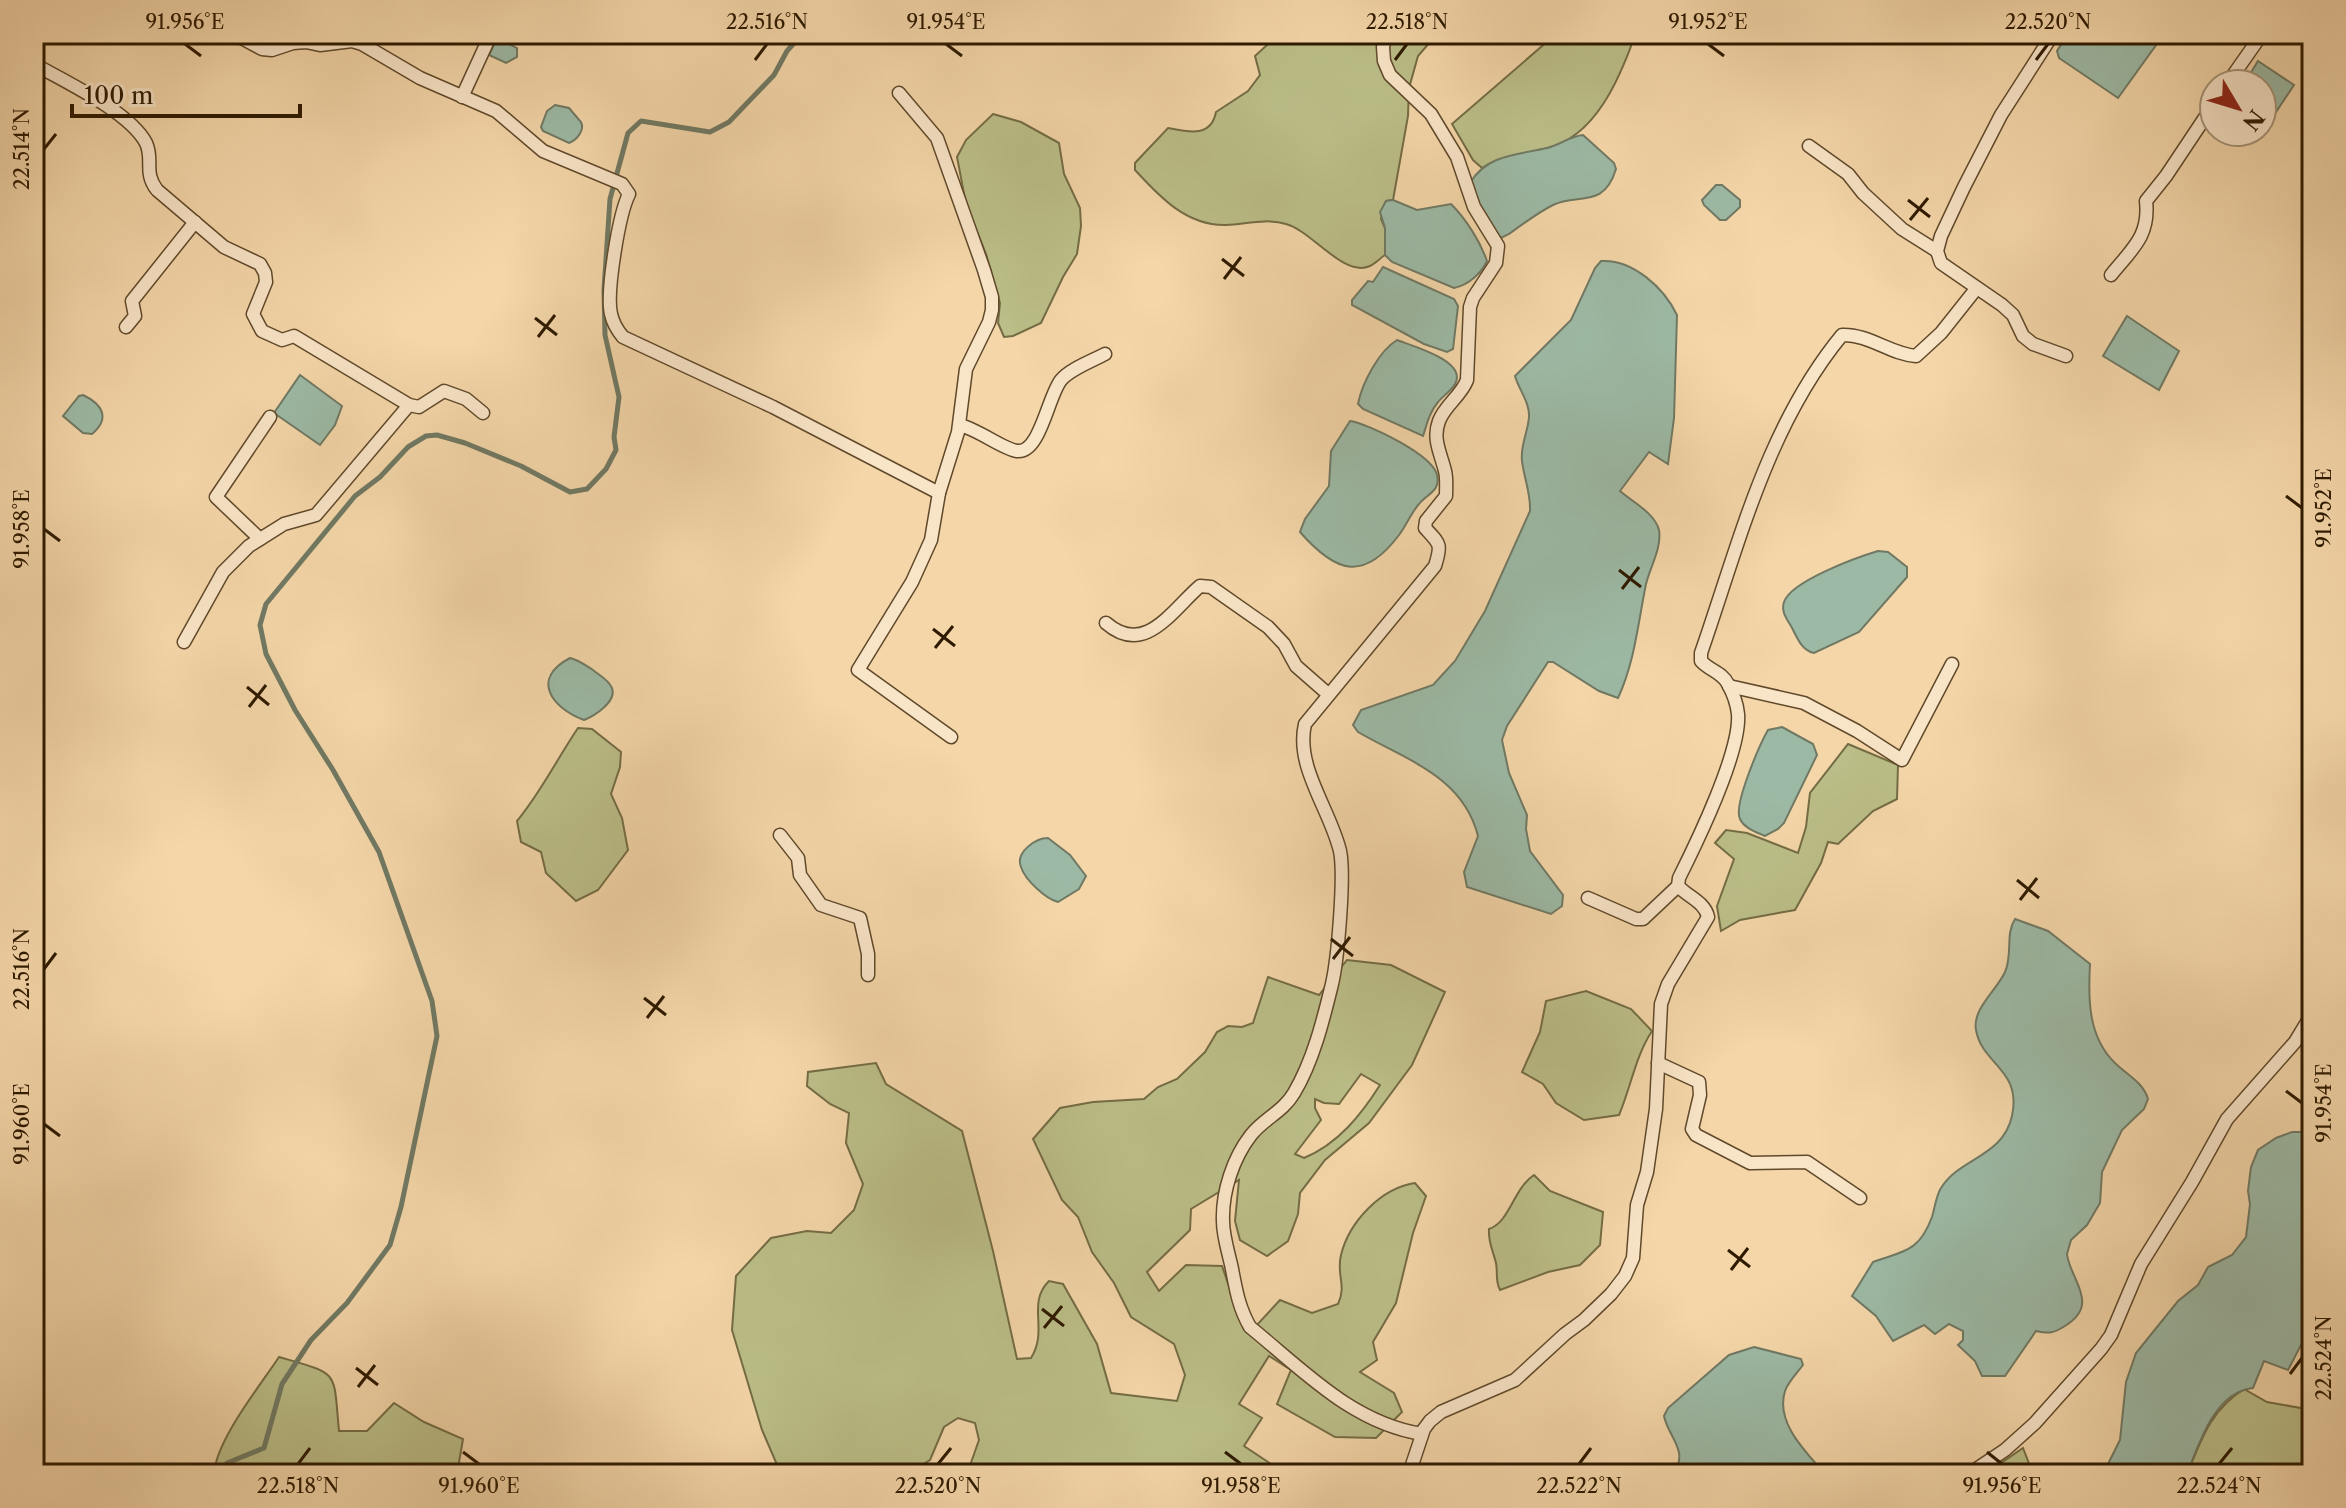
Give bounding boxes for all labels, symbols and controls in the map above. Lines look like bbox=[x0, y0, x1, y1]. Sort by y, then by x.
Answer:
text: 91.956°E bbox=[145, 10, 225, 34]
text: 22.516°N bbox=[726, 10, 808, 34]
text: 91.954°E bbox=[906, 10, 986, 34]
text: 22.518°N bbox=[1366, 10, 1448, 34]
text: 91.952°E bbox=[1668, 10, 1748, 34]
text: 22.520°N bbox=[2005, 10, 2091, 34]
scale bar bbox=[72, 68, 300, 118]
north arrow bbox=[2198, 68, 2278, 148]
text: 100 m bbox=[84, 81, 153, 110]
text: N bbox=[2237, 104, 2270, 136]
text: 22.514°N bbox=[10, 108, 34, 190]
text: 91.952°E bbox=[2312, 468, 2336, 548]
text: 91.958°E bbox=[10, 489, 34, 569]
text: 22.516°N bbox=[10, 928, 34, 1010]
text: 91.954°E bbox=[2312, 1063, 2336, 1143]
text: 91.960°E bbox=[10, 1083, 34, 1165]
text: 22.524°N bbox=[2312, 1315, 2336, 1401]
text: 22.518°N bbox=[257, 1474, 339, 1498]
text: 91.960°E bbox=[438, 1474, 520, 1498]
text: 22.520°N bbox=[895, 1474, 981, 1498]
text: 91.958°E bbox=[1201, 1474, 1281, 1498]
text: 22.522°N bbox=[1536, 1474, 1622, 1498]
text: 91.956°E bbox=[1962, 1474, 2042, 1498]
text: 22.524°N bbox=[2176, 1474, 2262, 1498]

